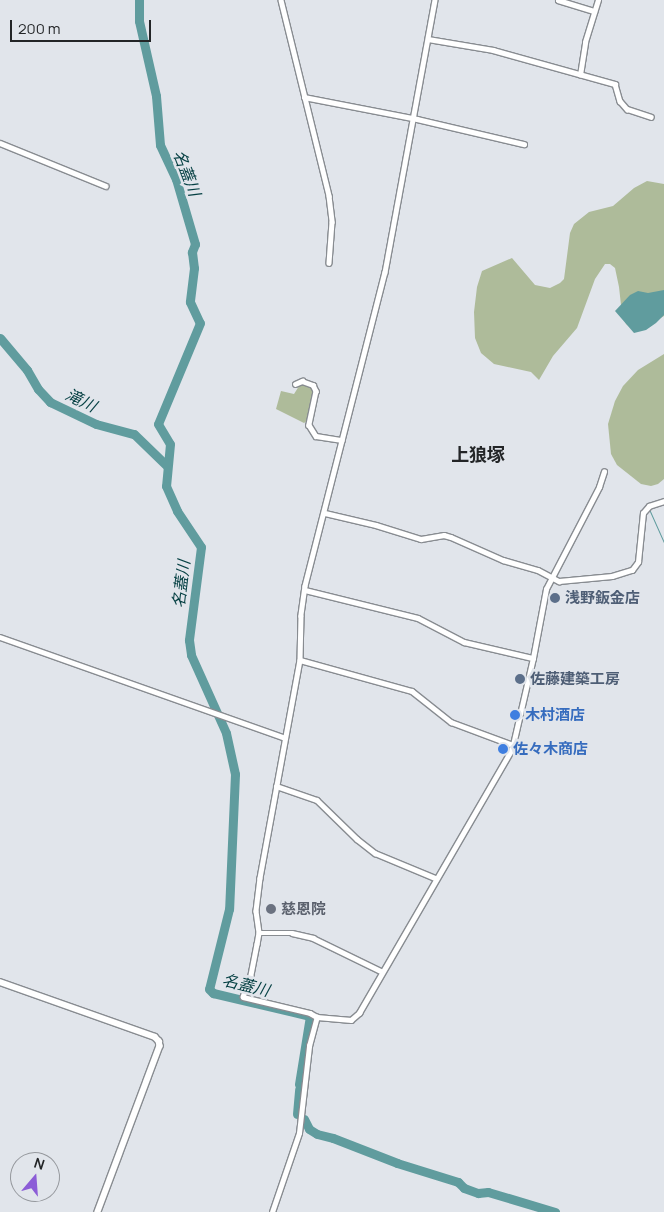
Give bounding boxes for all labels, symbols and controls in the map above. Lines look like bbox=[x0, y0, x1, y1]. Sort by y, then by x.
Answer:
scale bar bbox=[12, 10, 154, 42]
text: 200 m bbox=[18, 18, 61, 39]
water label: 名蓋川 bbox=[169, 147, 205, 199]
water label: 滝川 bbox=[62, 384, 100, 416]
district label: 上狼塚 bbox=[451, 443, 505, 465]
water label: 名蓋川 bbox=[169, 559, 193, 609]
place label: 浅野鈑金店 bbox=[565, 589, 640, 607]
marker: 浅野鈑金店 bbox=[549, 592, 561, 604]
place label: 佐藤建築工房 bbox=[530, 670, 620, 688]
marker: 佐藤建築工房 bbox=[514, 673, 526, 685]
place label: 木村酒店 bbox=[525, 706, 585, 724]
marker: 木村酒店 bbox=[509, 709, 521, 721]
place label: 佐々木商店 bbox=[513, 740, 588, 758]
marker: 佐々木商店 bbox=[497, 743, 509, 755]
place label: 慈恩院 bbox=[281, 900, 326, 918]
marker: 慈恩院 bbox=[265, 903, 277, 915]
water label: 名蓋川 bbox=[220, 970, 272, 1000]
north arrow bbox=[10, 1152, 60, 1202]
text: N bbox=[32, 1153, 47, 1174]

